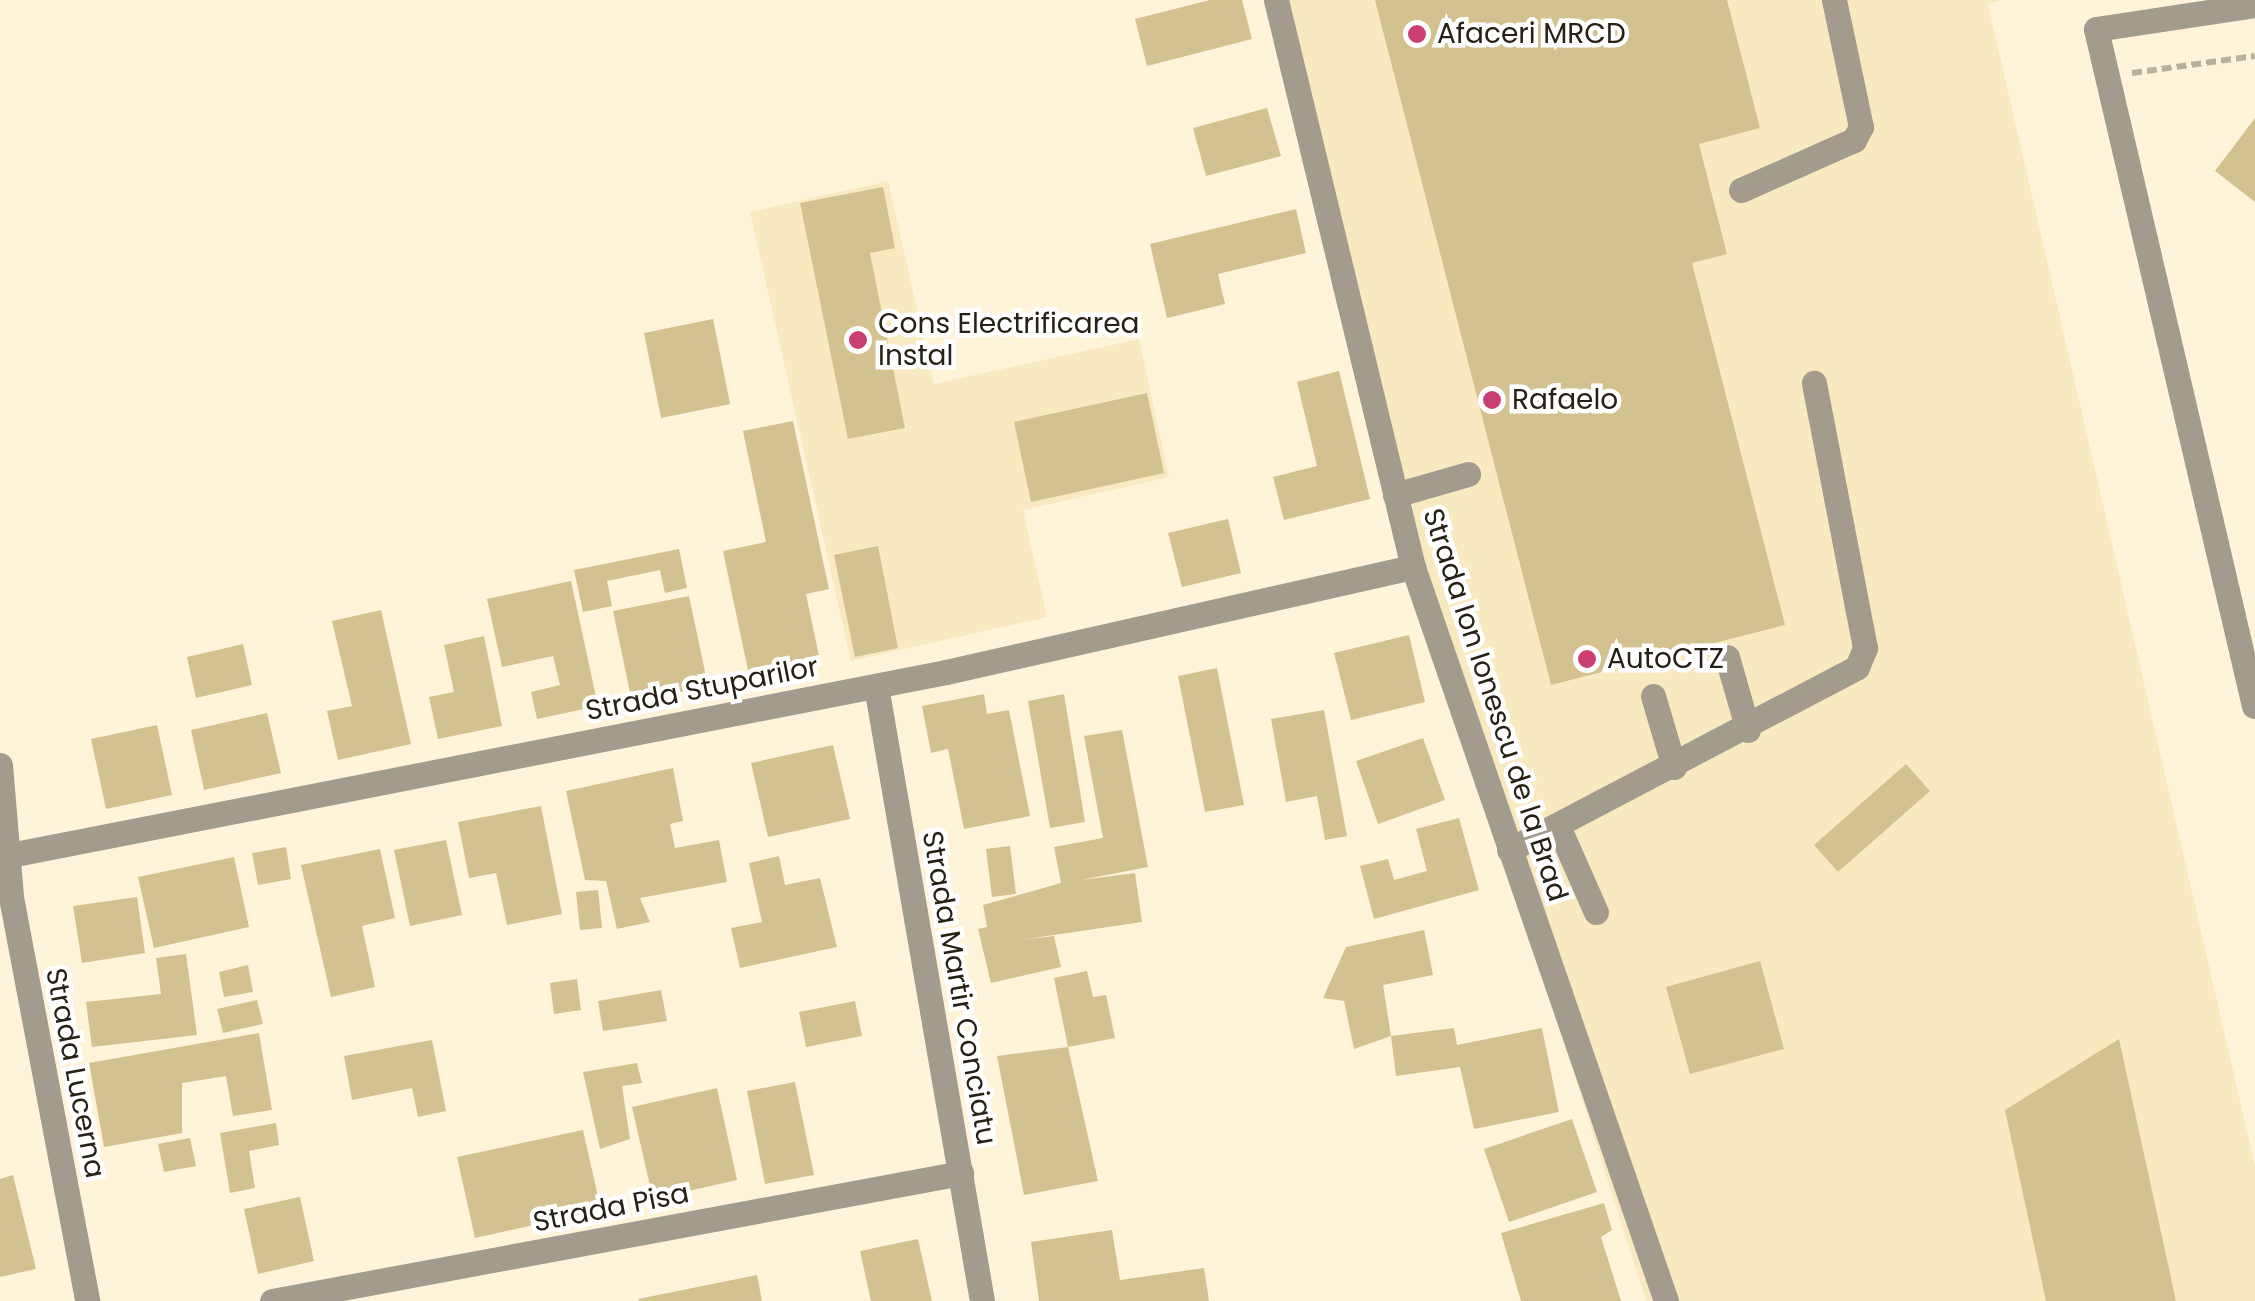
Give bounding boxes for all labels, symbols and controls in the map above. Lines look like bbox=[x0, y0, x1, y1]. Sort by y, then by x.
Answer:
place label: Afaceri MRCD bbox=[1437, 17, 1626, 51]
marker: Afaceri MRCD bbox=[1406, 23, 1428, 45]
place label: Cons Electrificarea Instal bbox=[878, 307, 1139, 373]
marker: Cons Electrificarea Instal bbox=[847, 329, 869, 351]
place label: Rafaelo bbox=[1512, 383, 1618, 417]
marker: Rafaelo bbox=[1481, 389, 1503, 411]
street label: Strada Ion Ionescu de la Brad bbox=[1415, 504, 1575, 906]
place label: AutoCTZ bbox=[1607, 642, 1724, 676]
marker: AutoCTZ bbox=[1576, 648, 1598, 670]
street label: Strada Stuparilor bbox=[583, 650, 821, 728]
street label: Strada Martir Conciatu bbox=[915, 828, 1003, 1148]
street label: Strada Lucerna bbox=[38, 965, 112, 1181]
street label: Strada Pisa bbox=[530, 1176, 692, 1240]

